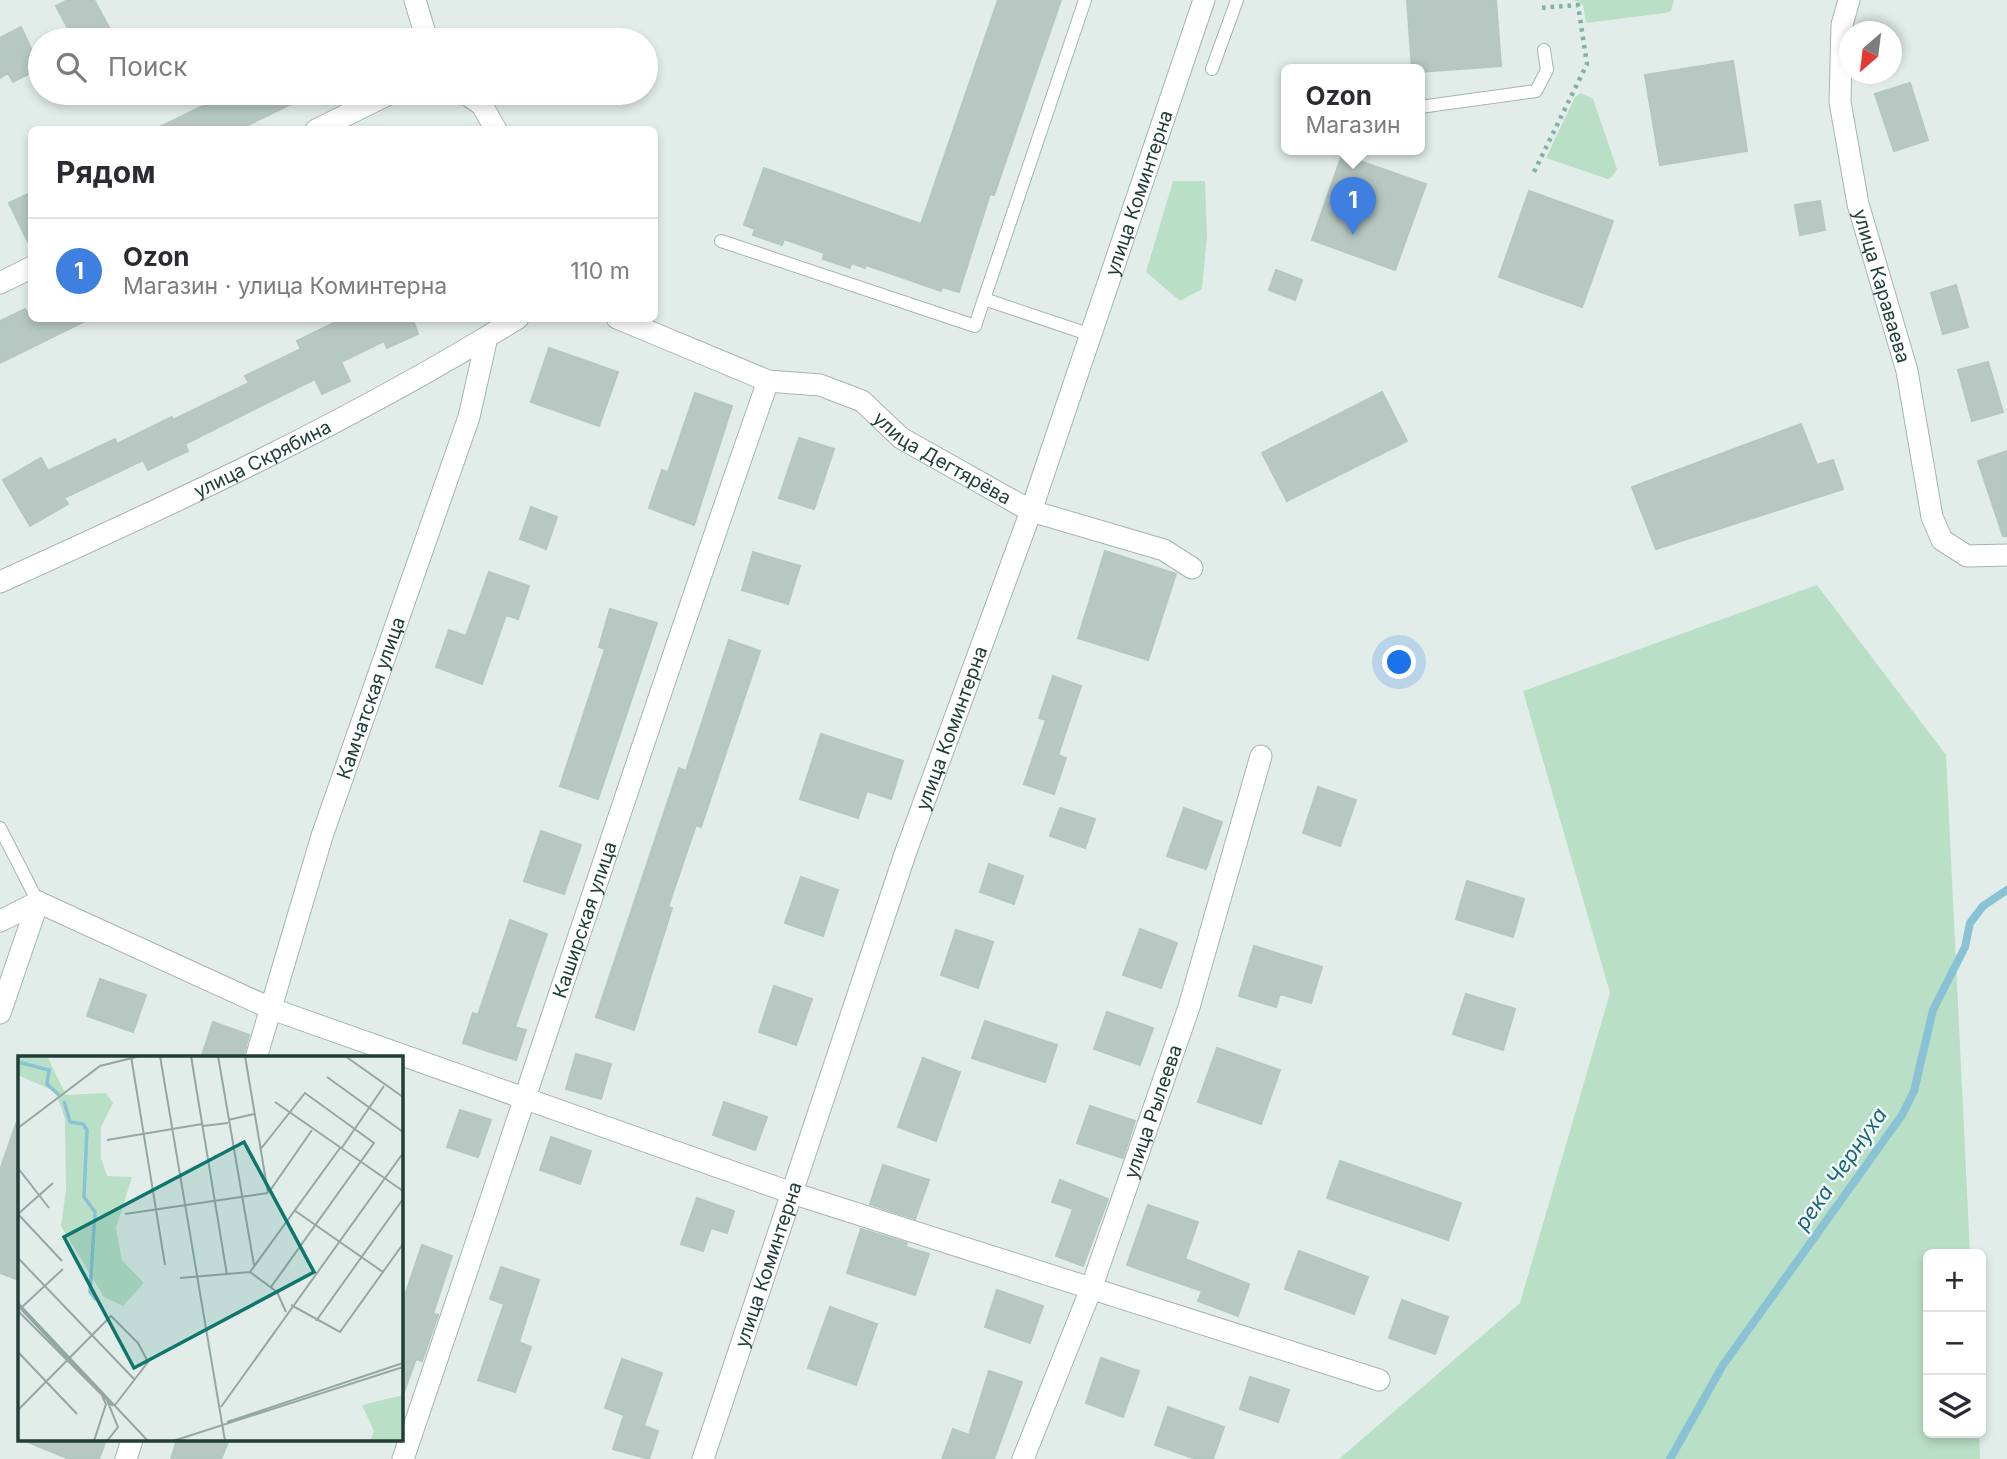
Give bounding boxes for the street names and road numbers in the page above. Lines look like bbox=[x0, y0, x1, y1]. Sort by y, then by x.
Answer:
street label: улица Коминтерна bbox=[1100, 107, 1178, 279]
street label: улица Караваева bbox=[1848, 206, 1915, 366]
street label: улица Дегтярёва bbox=[868, 407, 1015, 509]
street label: улица Скрябина bbox=[190, 415, 335, 503]
street label: Камчатская улица bbox=[332, 614, 410, 782]
street label: улица Коминтерна bbox=[911, 643, 992, 813]
street label: Каширская улица bbox=[548, 839, 622, 1001]
street label: улица Рылеева bbox=[1119, 1042, 1187, 1182]
street label: улица Коминтерна bbox=[730, 1179, 807, 1350]

